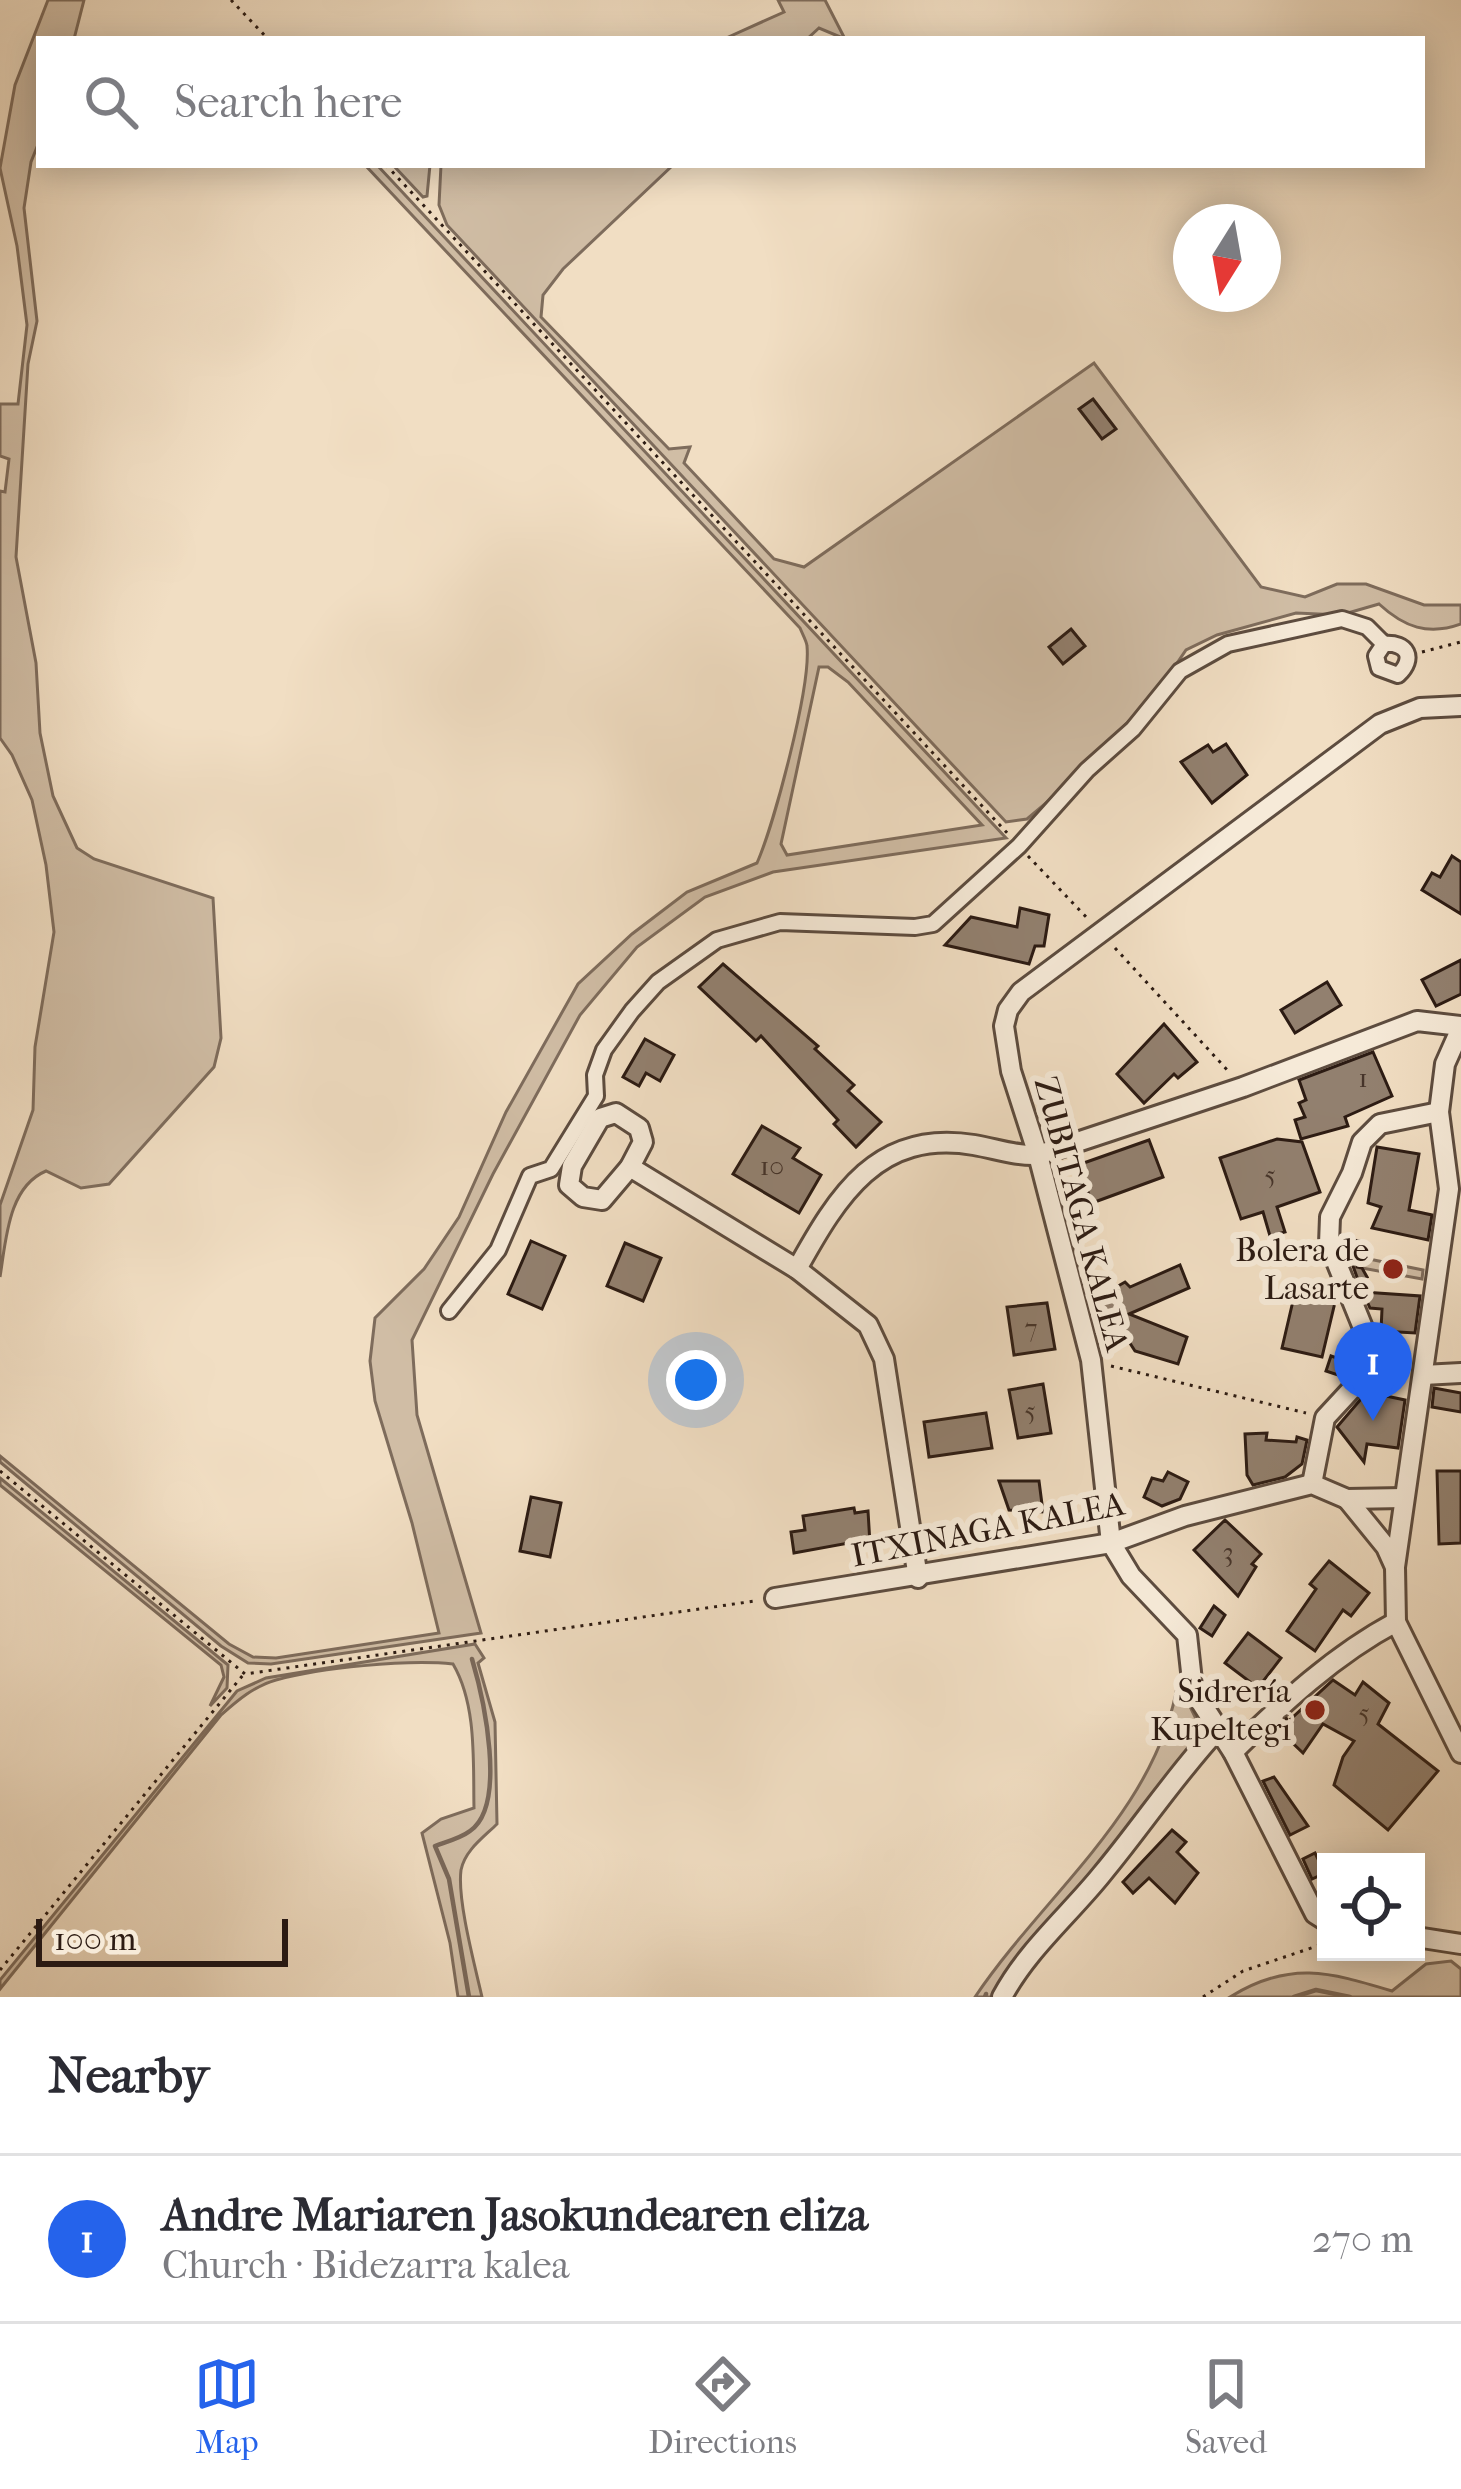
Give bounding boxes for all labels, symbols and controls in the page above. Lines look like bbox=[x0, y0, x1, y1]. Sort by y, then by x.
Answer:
search box bbox=[36, 36, 1425, 168]
icon: search bbox=[78, 69, 144, 135]
text: Search here bbox=[174, 76, 402, 129]
north arrow bbox=[1173, 204, 1281, 312]
house number: 1 bbox=[1358, 1062, 1368, 1094]
street label: ZUBITAGA KALEA bbox=[1026, 1072, 1137, 1356]
house number: 10 bbox=[760, 1150, 784, 1182]
house number: 5 bbox=[1264, 1159, 1276, 1191]
place label: Bolera de Lasarte bbox=[1235, 1231, 1369, 1308]
marker: Bolera de Lasarte bbox=[1380, 1256, 1406, 1282]
house number: 7 bbox=[1024, 1312, 1038, 1344]
pin: 1 bbox=[1334, 1322, 1412, 1421]
your location bbox=[666, 1350, 726, 1410]
house number: 5 bbox=[1024, 1395, 1036, 1427]
street label: ITXINAGA KALEA bbox=[848, 1484, 1128, 1576]
house number: 3 bbox=[1222, 1536, 1234, 1568]
place label: Sidrería Kupeltegi bbox=[1150, 1672, 1292, 1749]
marker: Sidrería Kupeltegi bbox=[1302, 1697, 1328, 1723]
house number: 5 bbox=[1358, 1697, 1370, 1729]
map controls bbox=[1317, 1853, 1425, 1961]
button: locate bbox=[1317, 1853, 1425, 1961]
scale bar bbox=[36, 1913, 288, 1966]
text: 100 m bbox=[54, 1920, 137, 1959]
text: Nearby bbox=[48, 2045, 209, 2105]
text: Andre Mariaren Jasokundearen eliza bbox=[162, 2189, 868, 2242]
text: 1 bbox=[80, 2216, 94, 2262]
text: 270 m bbox=[1312, 2216, 1413, 2262]
text: Church · Bidezarra kalea bbox=[162, 2242, 570, 2288]
tab: Map bbox=[194, 2351, 260, 2462]
tab: Directions bbox=[648, 2351, 797, 2462]
tab: Saved bbox=[1185, 2351, 1267, 2462]

